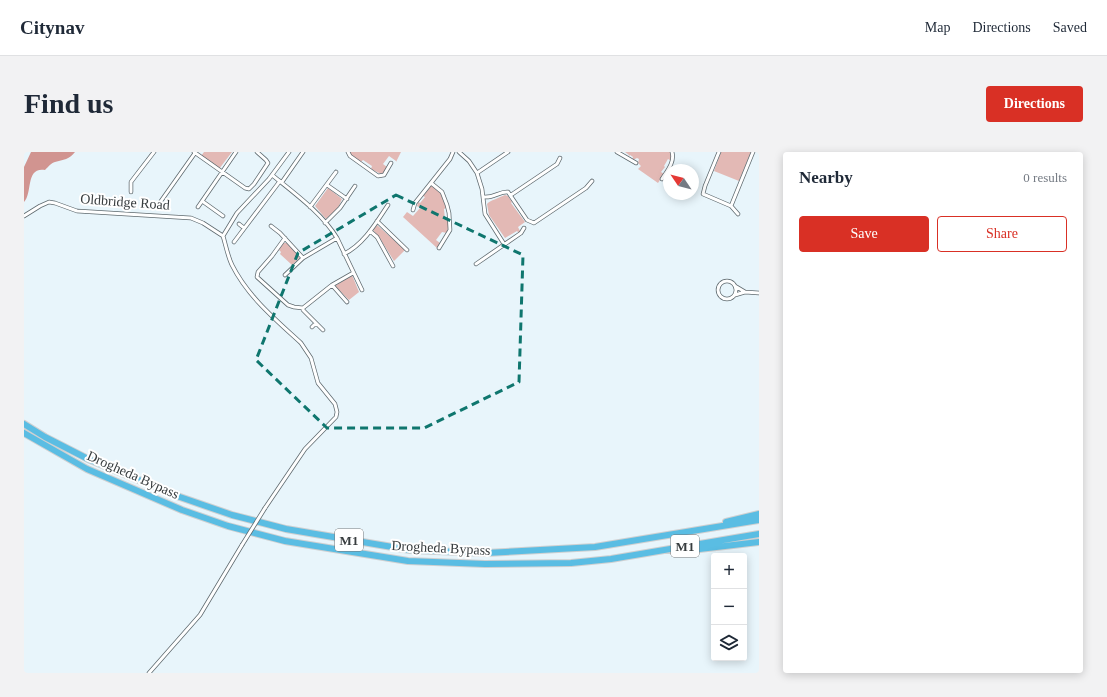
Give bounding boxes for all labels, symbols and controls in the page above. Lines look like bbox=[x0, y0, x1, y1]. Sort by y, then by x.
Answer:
text: Citynav bbox=[20, 17, 84, 38]
text: Map bbox=[925, 20, 950, 35]
text: Directions bbox=[972, 20, 1031, 35]
text: Saved bbox=[1053, 20, 1087, 35]
button: Directions bbox=[986, 86, 1083, 122]
text: Find us bbox=[24, 88, 114, 119]
north arrow bbox=[663, 164, 699, 200]
text: Nearby bbox=[799, 168, 853, 187]
text: 0 results bbox=[1023, 170, 1067, 185]
street label: Oldbridge Road bbox=[80, 191, 170, 213]
button: Save bbox=[799, 216, 929, 252]
button: Share bbox=[937, 216, 1067, 252]
street label: Drogheda Bypass bbox=[85, 448, 181, 502]
road number: M1 bbox=[335, 529, 363, 551]
road number: M1 bbox=[671, 535, 699, 557]
street label: Drogheda Bypass bbox=[391, 538, 491, 558]
map controls bbox=[711, 553, 747, 661]
button: + bbox=[711, 553, 747, 589]
button: − bbox=[711, 589, 747, 625]
button: layers bbox=[711, 625, 747, 661]

